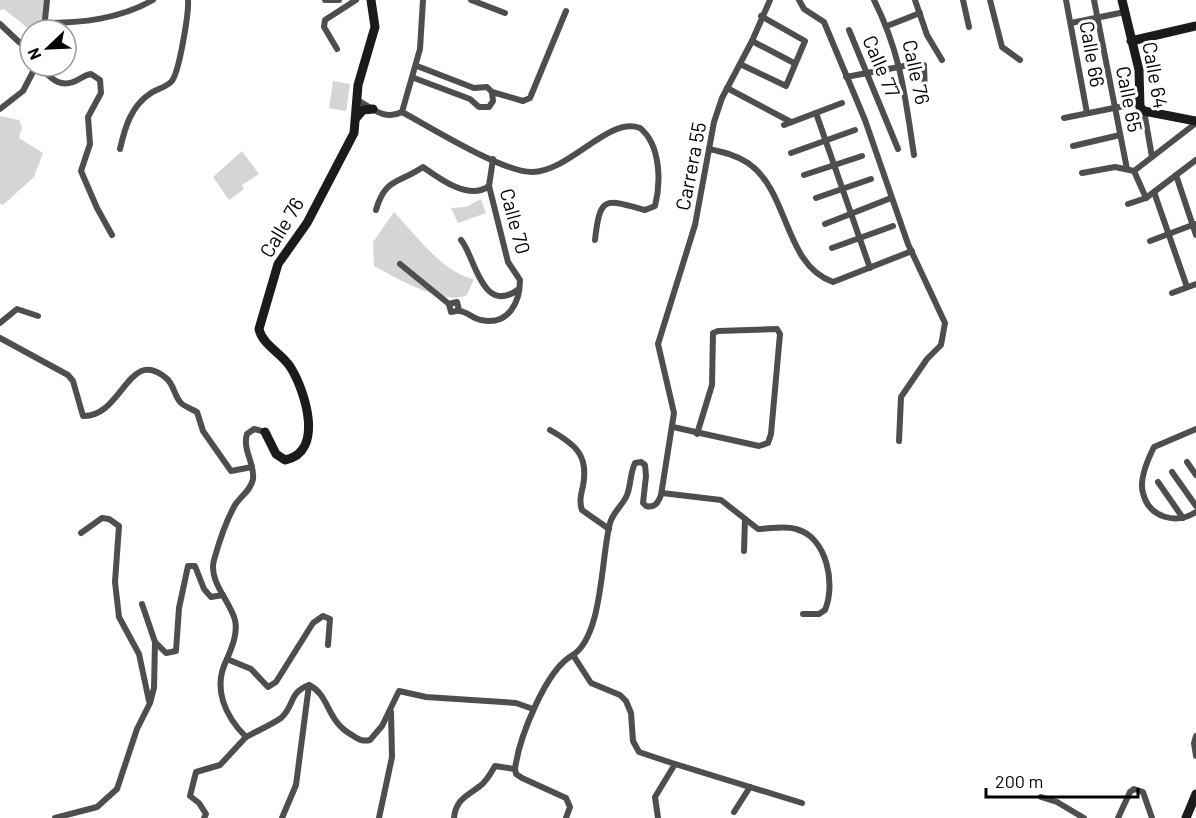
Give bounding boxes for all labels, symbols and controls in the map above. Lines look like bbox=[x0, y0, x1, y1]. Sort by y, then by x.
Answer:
north arrow bbox=[18, 18, 78, 78]
street label: Calle 66 bbox=[1075, 19, 1111, 89]
street label: Calle 77 bbox=[858, 31, 906, 101]
street label: Calle 76 bbox=[898, 37, 936, 107]
street label: Calle 64 bbox=[1138, 40, 1174, 110]
text: N bbox=[23, 45, 45, 63]
street label: Calle 65 bbox=[1112, 64, 1148, 134]
street label: Carrera 55 bbox=[670, 120, 710, 212]
street label: Calle 70 bbox=[496, 186, 536, 256]
street label: Calle 76 bbox=[254, 193, 308, 261]
scale bar bbox=[986, 761, 1138, 799]
text: 200 m bbox=[995, 770, 1043, 792]

